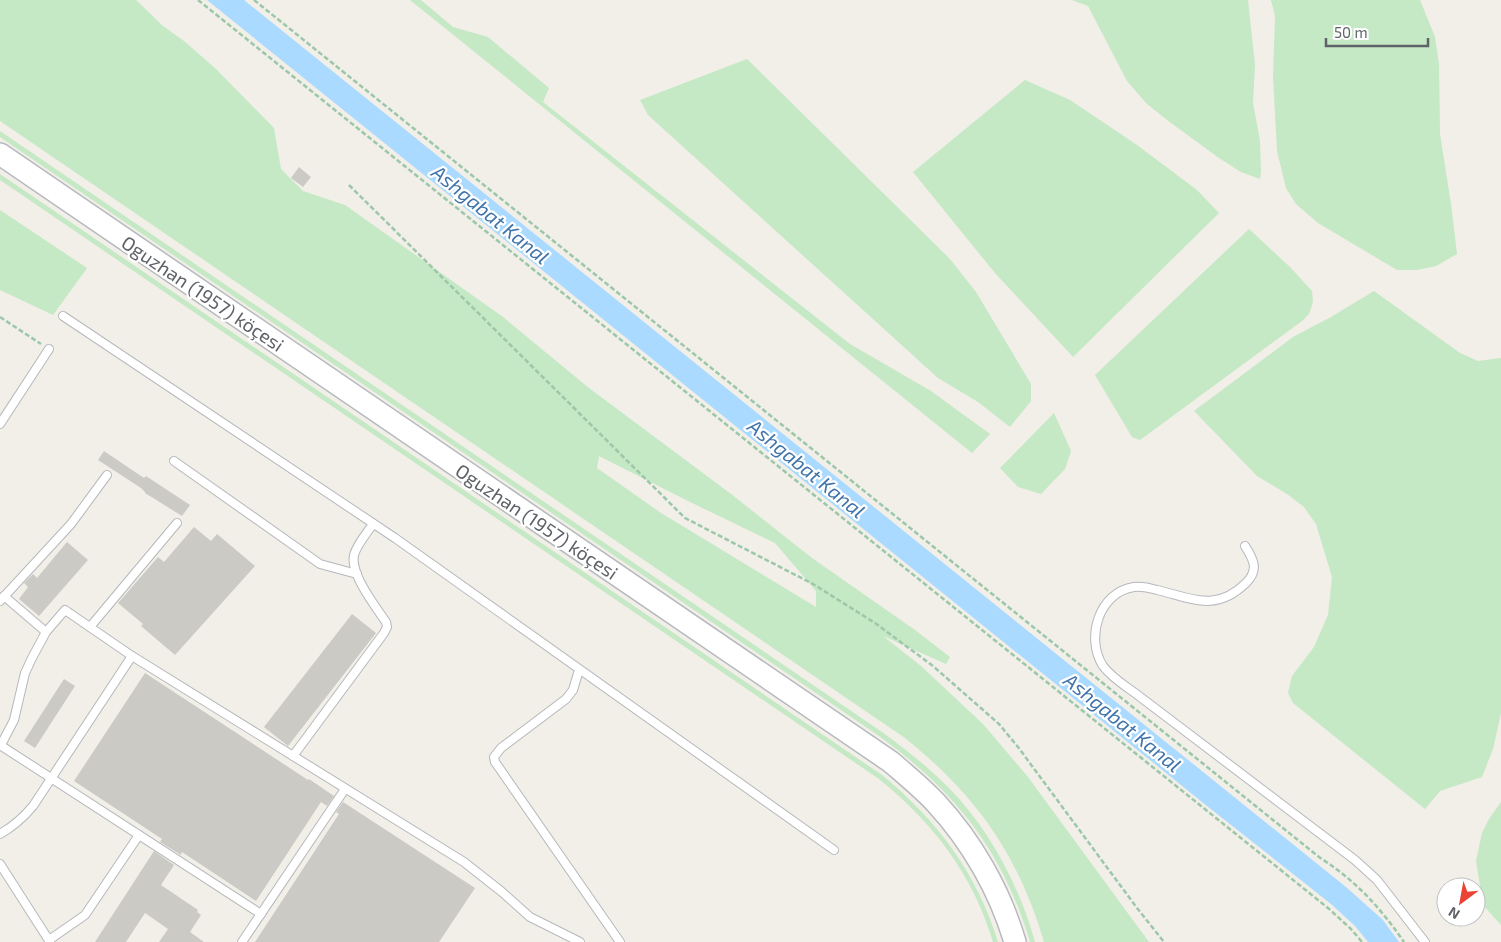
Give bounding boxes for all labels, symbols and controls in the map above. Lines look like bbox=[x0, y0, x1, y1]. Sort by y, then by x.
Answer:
scale bar bbox=[1326, 15, 1428, 47]
text: 50 m bbox=[1334, 23, 1368, 41]
water label: Ashgabat Kanal bbox=[427, 159, 554, 269]
street label: Oguzhan (1957) köçesi bbox=[117, 230, 288, 357]
water label: Ashgabat Kanal bbox=[743, 413, 870, 523]
street label: Oguzhan (1957) köçesi bbox=[451, 458, 622, 585]
water label: Ashgabat Kanal bbox=[1059, 667, 1186, 777]
north arrow bbox=[1436, 877, 1486, 927]
text: N bbox=[1445, 904, 1463, 923]

